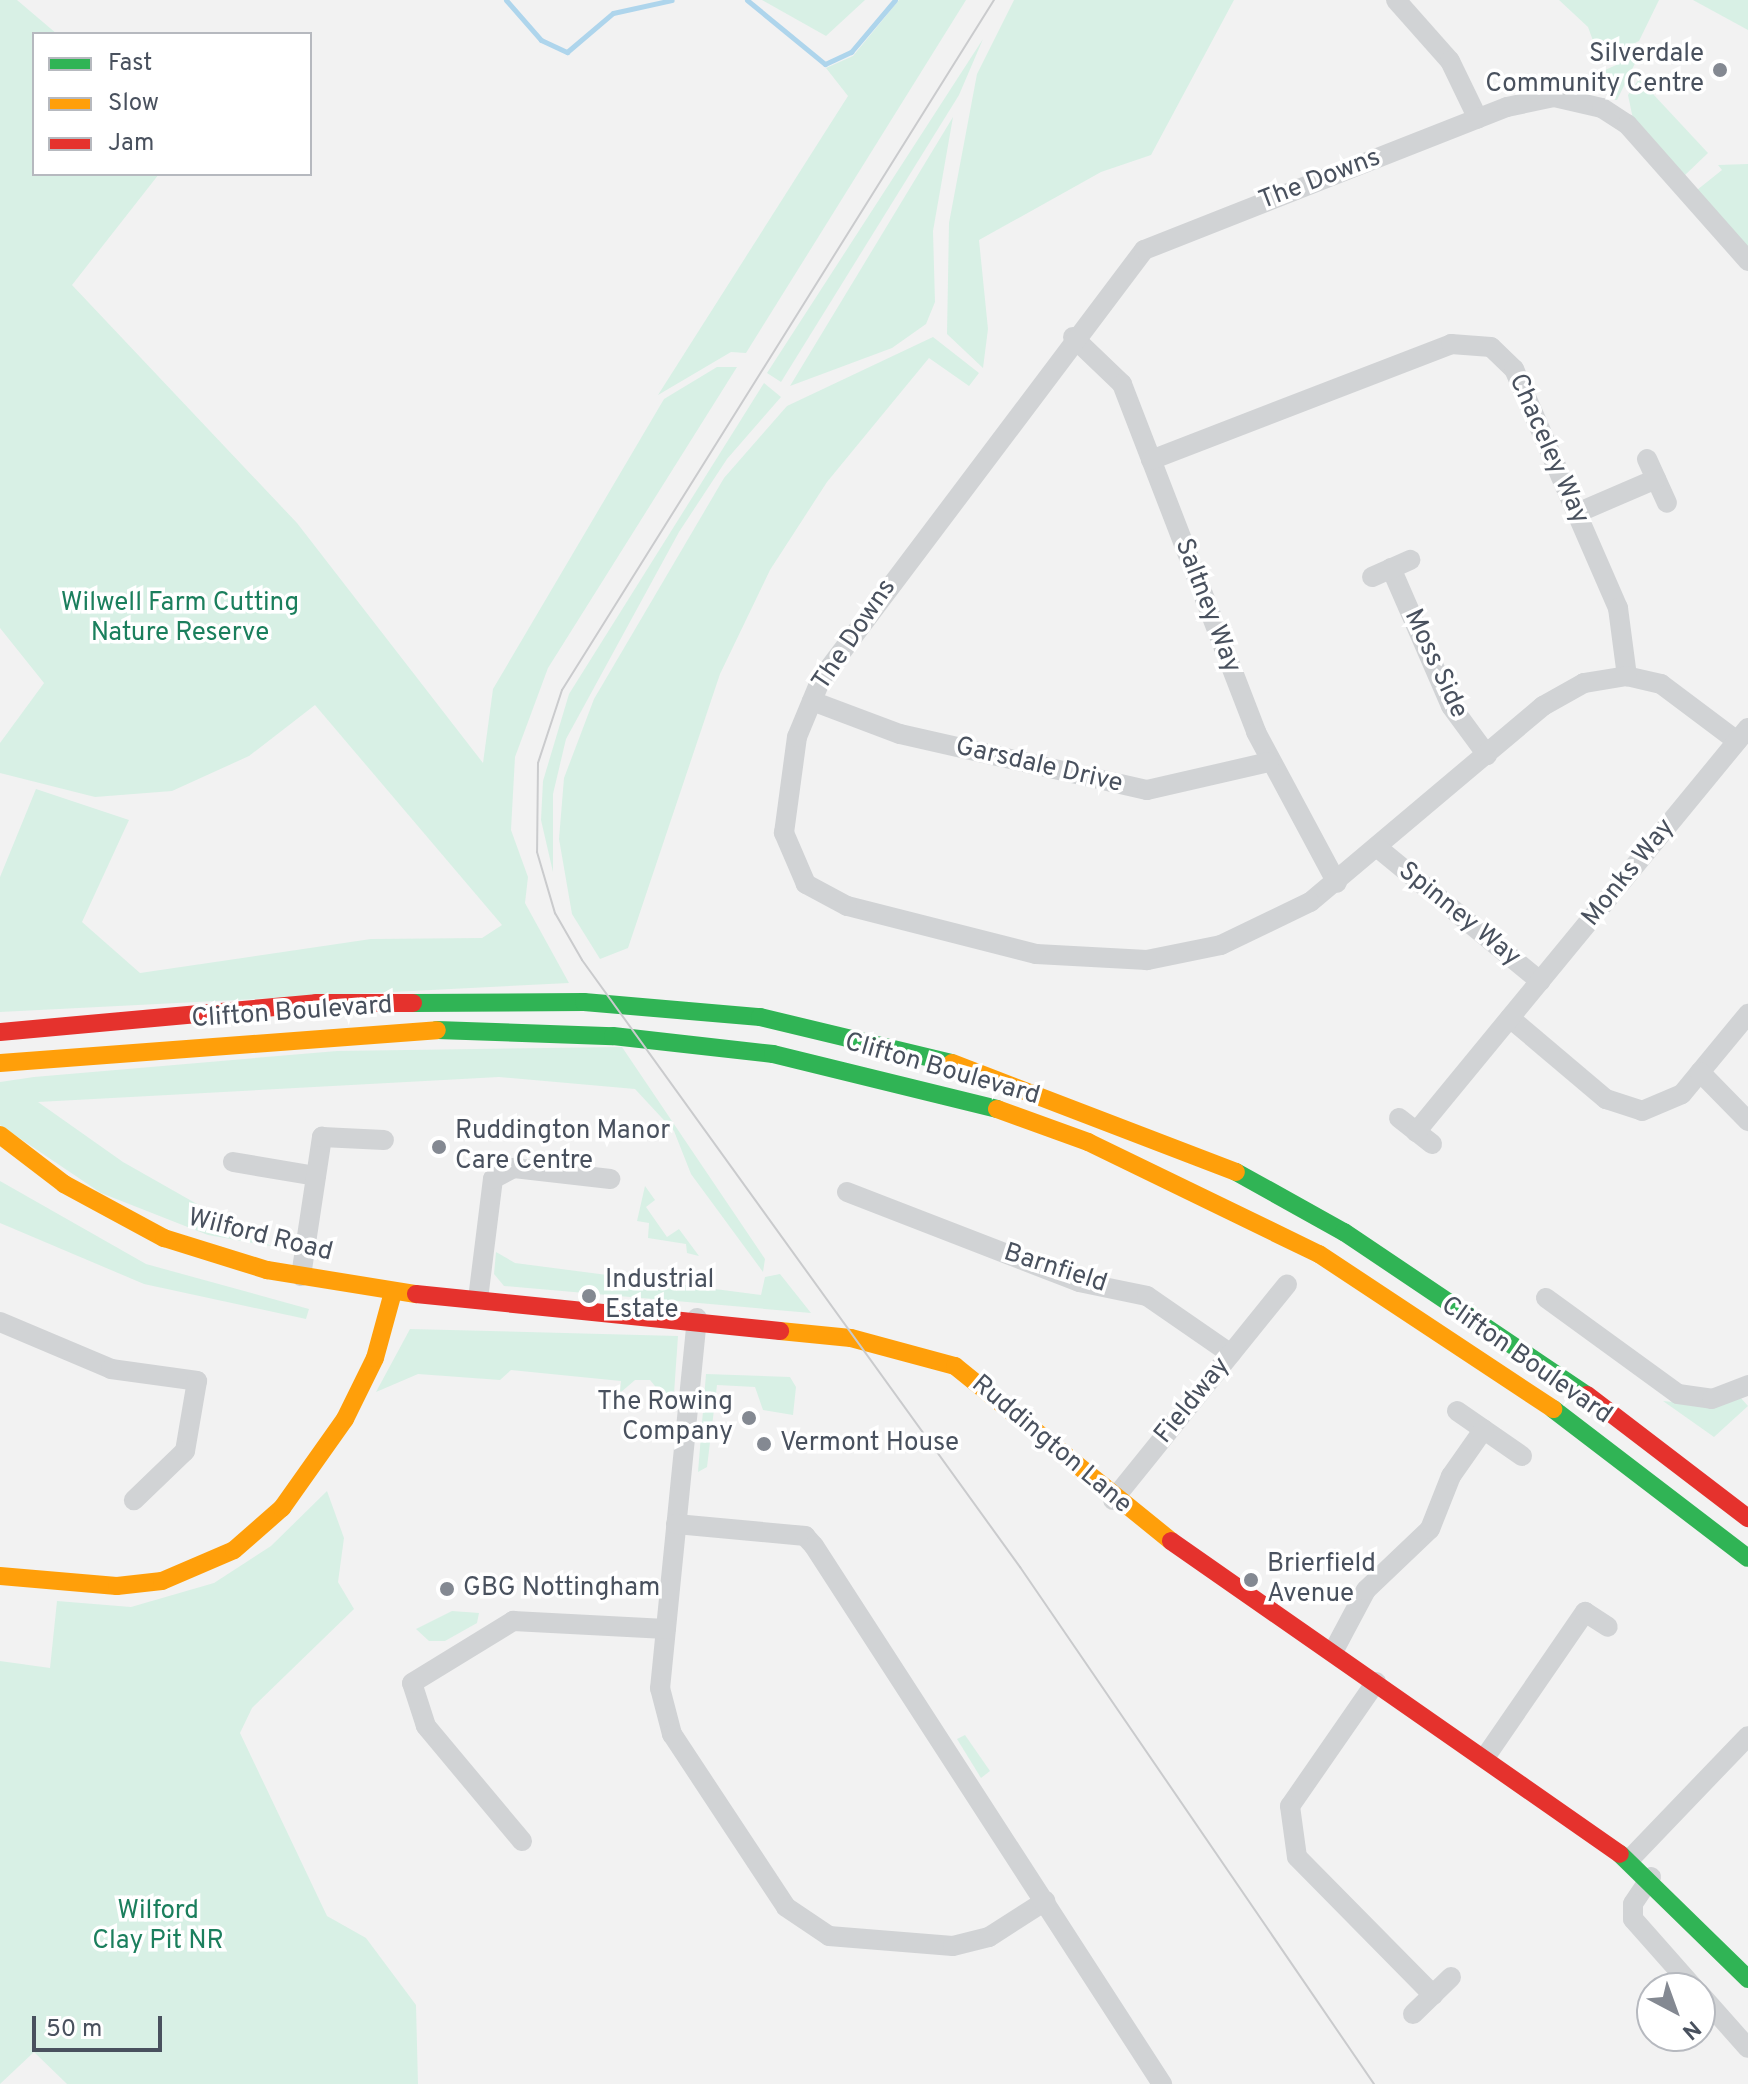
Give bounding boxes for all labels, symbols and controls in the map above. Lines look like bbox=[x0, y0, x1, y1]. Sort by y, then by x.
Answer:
legend bbox=[32, 32, 312, 176]
place label: Silverdale Community Centre bbox=[1485, 39, 1704, 100]
text: Fast bbox=[108, 49, 152, 79]
marker: Silverdale Community Centre bbox=[1711, 61, 1729, 79]
text: Slow bbox=[108, 89, 159, 119]
text: Jam bbox=[108, 129, 154, 159]
street label: The Downs bbox=[1255, 143, 1385, 217]
street label: Chaceley Way bbox=[1501, 369, 1595, 529]
street label: Saltney Way bbox=[1167, 534, 1247, 678]
street label: The Downs bbox=[806, 573, 904, 697]
park label: Wilwell Farm Cutting Nature Reserve bbox=[61, 588, 299, 650]
street label: Moss Side bbox=[1396, 605, 1474, 723]
street label: Garsdale Drive bbox=[952, 732, 1126, 800]
street label: Monks Way bbox=[1576, 813, 1682, 933]
street label: Spinney Way bbox=[1391, 856, 1527, 974]
street label: Clifton Boulevard bbox=[190, 990, 394, 1036]
street label: Clifton Boulevard bbox=[841, 1027, 1043, 1113]
place label: Ruddington Manor Care Centre bbox=[455, 1116, 670, 1178]
marker: Ruddington Manor Care Centre bbox=[430, 1138, 448, 1156]
street label: Wilford Road bbox=[184, 1203, 336, 1269]
street label: Barnfield bbox=[999, 1238, 1111, 1300]
place label: Industrial Estate bbox=[605, 1265, 714, 1326]
marker: Industrial Estate bbox=[580, 1287, 598, 1305]
street label: Clifton Boulevard bbox=[1435, 1290, 1617, 1432]
street label: Fieldway bbox=[1149, 1351, 1237, 1451]
street label: Ruddington Lane bbox=[965, 1369, 1137, 1521]
place label: The Rowing Company bbox=[597, 1387, 733, 1448]
marker: The Rowing Company bbox=[740, 1409, 758, 1427]
place label: Vermont House bbox=[780, 1428, 959, 1460]
marker: Vermont House bbox=[755, 1435, 773, 1453]
place label: Brierfield Avenue bbox=[1267, 1549, 1376, 1610]
marker: Brierfield Avenue bbox=[1242, 1571, 1260, 1589]
place label: GBG Nottingham bbox=[463, 1573, 660, 1605]
marker: GBG Nottingham bbox=[438, 1580, 456, 1598]
park label: Wilford Clay Pit NR bbox=[92, 1896, 224, 1958]
north arrow bbox=[1636, 1972, 1716, 2052]
scale bar bbox=[36, 2000, 166, 2050]
text: N bbox=[1676, 2014, 1706, 2044]
text: 50 m bbox=[46, 2015, 102, 2045]

